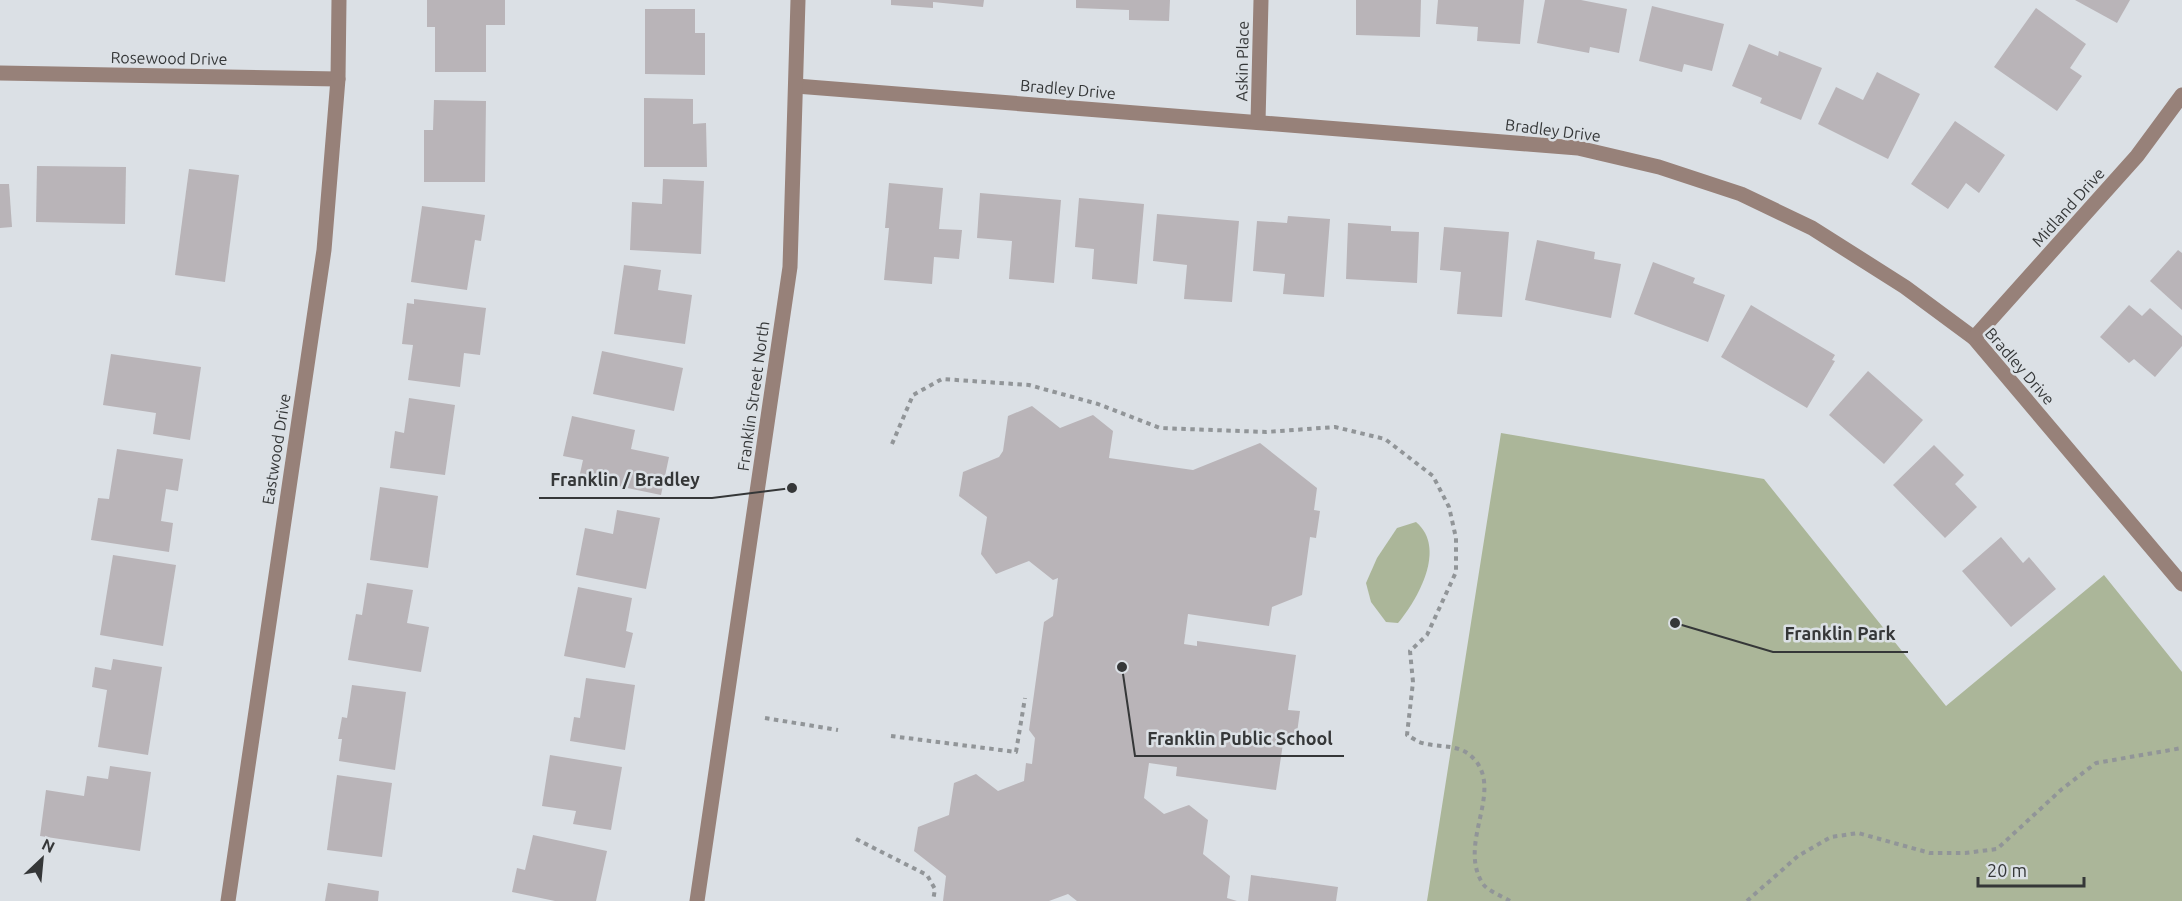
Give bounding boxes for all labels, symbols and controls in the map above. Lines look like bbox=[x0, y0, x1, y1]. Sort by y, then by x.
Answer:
street label: Askin Place bbox=[1232, 21, 1252, 101]
street label: Rosewood Drive bbox=[110, 48, 228, 68]
street label: Bradley Drive bbox=[1019, 76, 1117, 102]
street label: Bradley Drive bbox=[1504, 115, 1602, 145]
street label: Midland Drive bbox=[2028, 164, 2108, 250]
street label: Franklin Street North bbox=[734, 320, 772, 472]
street label: Bradley Drive bbox=[1982, 324, 2058, 408]
street label: Eastwood Drive bbox=[258, 392, 294, 506]
callout: Franklin / Bradley bbox=[539, 462, 712, 498]
text: Franklin / Bradley bbox=[550, 469, 700, 489]
callout: Franklin Park bbox=[1773, 616, 1908, 652]
text: Franklin Park bbox=[1784, 623, 1896, 643]
callout: Franklin Public School bbox=[1135, 720, 1344, 756]
text: Franklin Public School bbox=[1147, 728, 1333, 748]
north arrow bbox=[12, 829, 72, 889]
text: N bbox=[39, 835, 58, 856]
scale bar bbox=[1978, 850, 2084, 888]
text: 20 m bbox=[1987, 860, 2027, 880]

